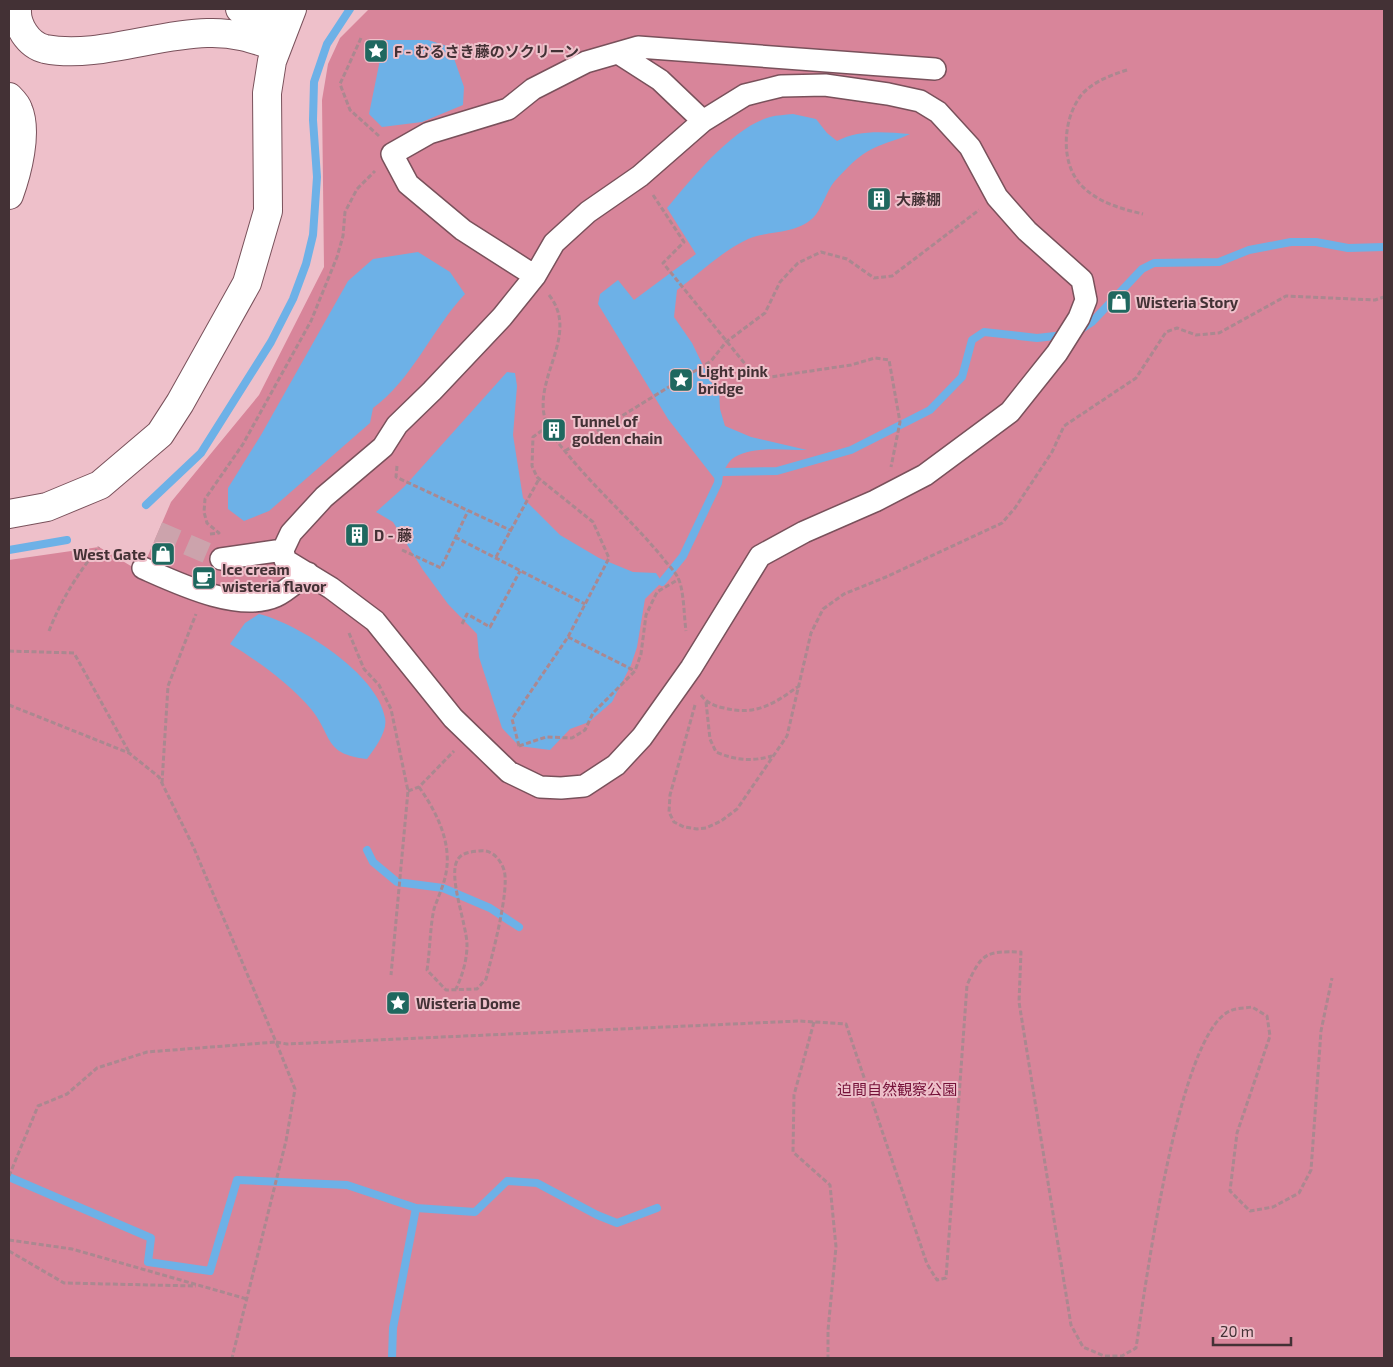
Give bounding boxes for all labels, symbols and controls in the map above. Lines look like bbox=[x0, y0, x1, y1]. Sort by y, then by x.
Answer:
place icon: F - むるさき藤のソクリーン bbox=[363, 38, 389, 64]
place label: F - むるさき藤のソクリーン bbox=[394, 42, 579, 60]
building icon: 大藤棚 bbox=[866, 186, 892, 212]
place label: 大藤棚 bbox=[896, 190, 941, 208]
shop icon: Wisteria Story bbox=[1106, 289, 1132, 315]
place label: Wisteria Story bbox=[1136, 293, 1239, 312]
place label: Light pink bridge bbox=[698, 362, 768, 397]
place icon: Light pink bridge bbox=[668, 367, 694, 393]
place label: Tunnel of golden chain bbox=[572, 412, 662, 447]
building icon: Tunnel of golden chain bbox=[541, 417, 567, 443]
building icon: D - 藤 bbox=[344, 522, 370, 548]
place label: D - 藤 bbox=[374, 526, 412, 544]
shop icon: West Gate bbox=[150, 541, 176, 567]
place label: West Gate bbox=[73, 545, 146, 563]
place label: Ice cream wisteria flavor bbox=[222, 560, 327, 595]
cafe icon: Ice cream wisteria flavor bbox=[191, 565, 217, 591]
place icon: Wisteria Dome bbox=[385, 990, 411, 1016]
place label: Wisteria Dome bbox=[416, 994, 520, 1012]
park label: 迫間自然観察公園 bbox=[837, 1080, 957, 1098]
scale bar bbox=[1213, 1314, 1290, 1346]
text: 20 m bbox=[1220, 1322, 1254, 1340]

